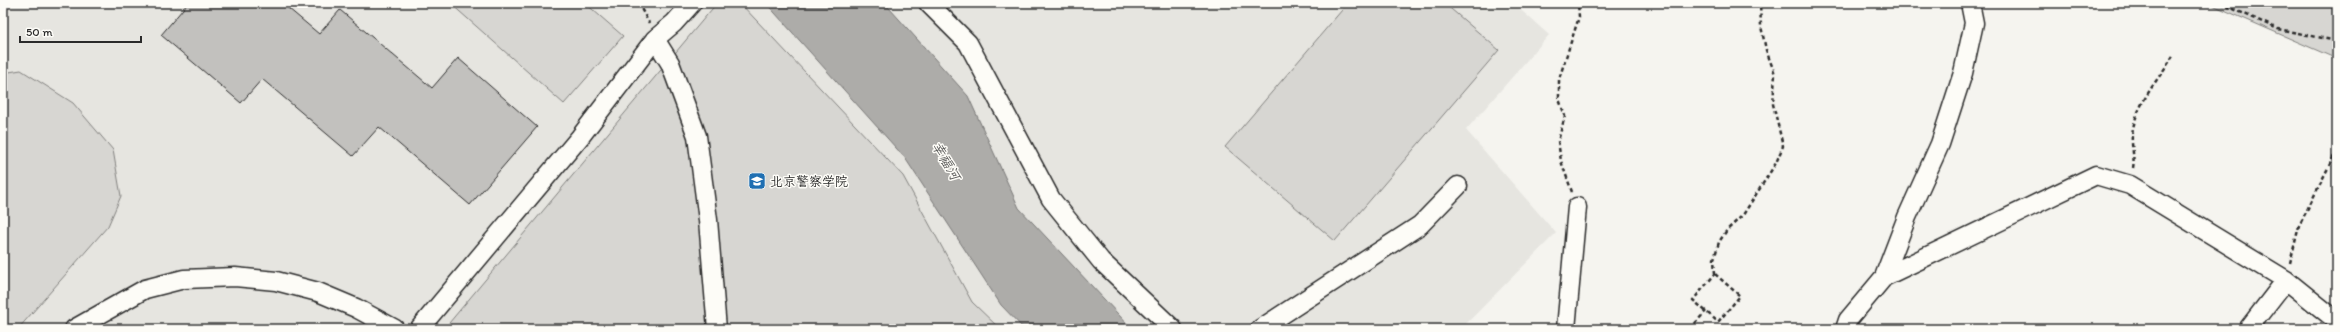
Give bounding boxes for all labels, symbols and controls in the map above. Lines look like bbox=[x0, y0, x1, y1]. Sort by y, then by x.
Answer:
scale bar bbox=[20, 18, 141, 44]
text: 50 m bbox=[26, 25, 52, 39]
water label: 幸福河 bbox=[928, 139, 965, 185]
school or university icon: 北京警察学院 bbox=[747, 171, 767, 191]
place label: 北京警察学院 bbox=[770, 174, 848, 189]

